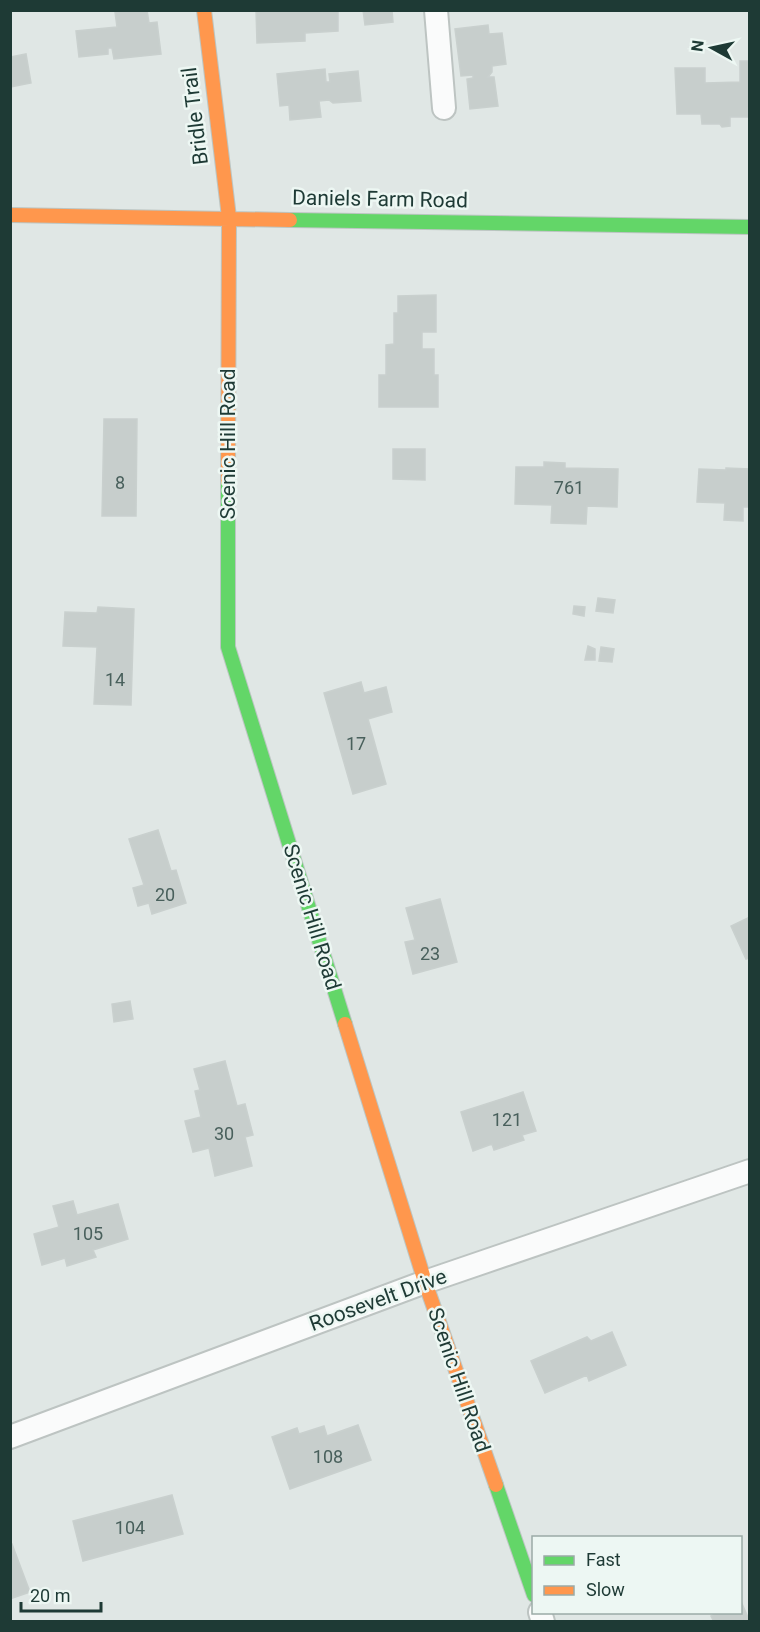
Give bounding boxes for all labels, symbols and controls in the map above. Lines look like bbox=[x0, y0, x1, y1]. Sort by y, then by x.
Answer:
north arrow bbox=[682, 18, 742, 78]
text: N bbox=[687, 39, 708, 53]
street label: Bridle Trail bbox=[177, 66, 213, 166]
street label: Daniels Farm Road bbox=[292, 185, 468, 213]
street label: Scenic Hill Road bbox=[216, 368, 240, 520]
house number: 8 bbox=[115, 472, 125, 493]
house number: 761 bbox=[554, 477, 584, 498]
house number: 14 bbox=[105, 669, 125, 690]
house number: 17 bbox=[346, 733, 366, 754]
street label: Scenic Hill Road bbox=[278, 841, 346, 993]
house number: 20 bbox=[155, 884, 175, 905]
house number: 23 bbox=[420, 943, 440, 964]
house number: 121 bbox=[492, 1109, 522, 1130]
house number: 30 bbox=[214, 1123, 234, 1144]
house number: 105 bbox=[73, 1223, 103, 1244]
street label: Roosevelt Drive bbox=[306, 1264, 450, 1336]
street label: Scenic Hill Road bbox=[423, 1305, 495, 1455]
house number: 108 bbox=[313, 1446, 343, 1467]
house number: 104 bbox=[115, 1517, 145, 1538]
legend bbox=[532, 1536, 742, 1614]
text: Fast bbox=[586, 1549, 621, 1570]
scale bar bbox=[21, 1575, 100, 1613]
text: Slow bbox=[586, 1579, 625, 1600]
text: 20 m bbox=[30, 1585, 70, 1606]

